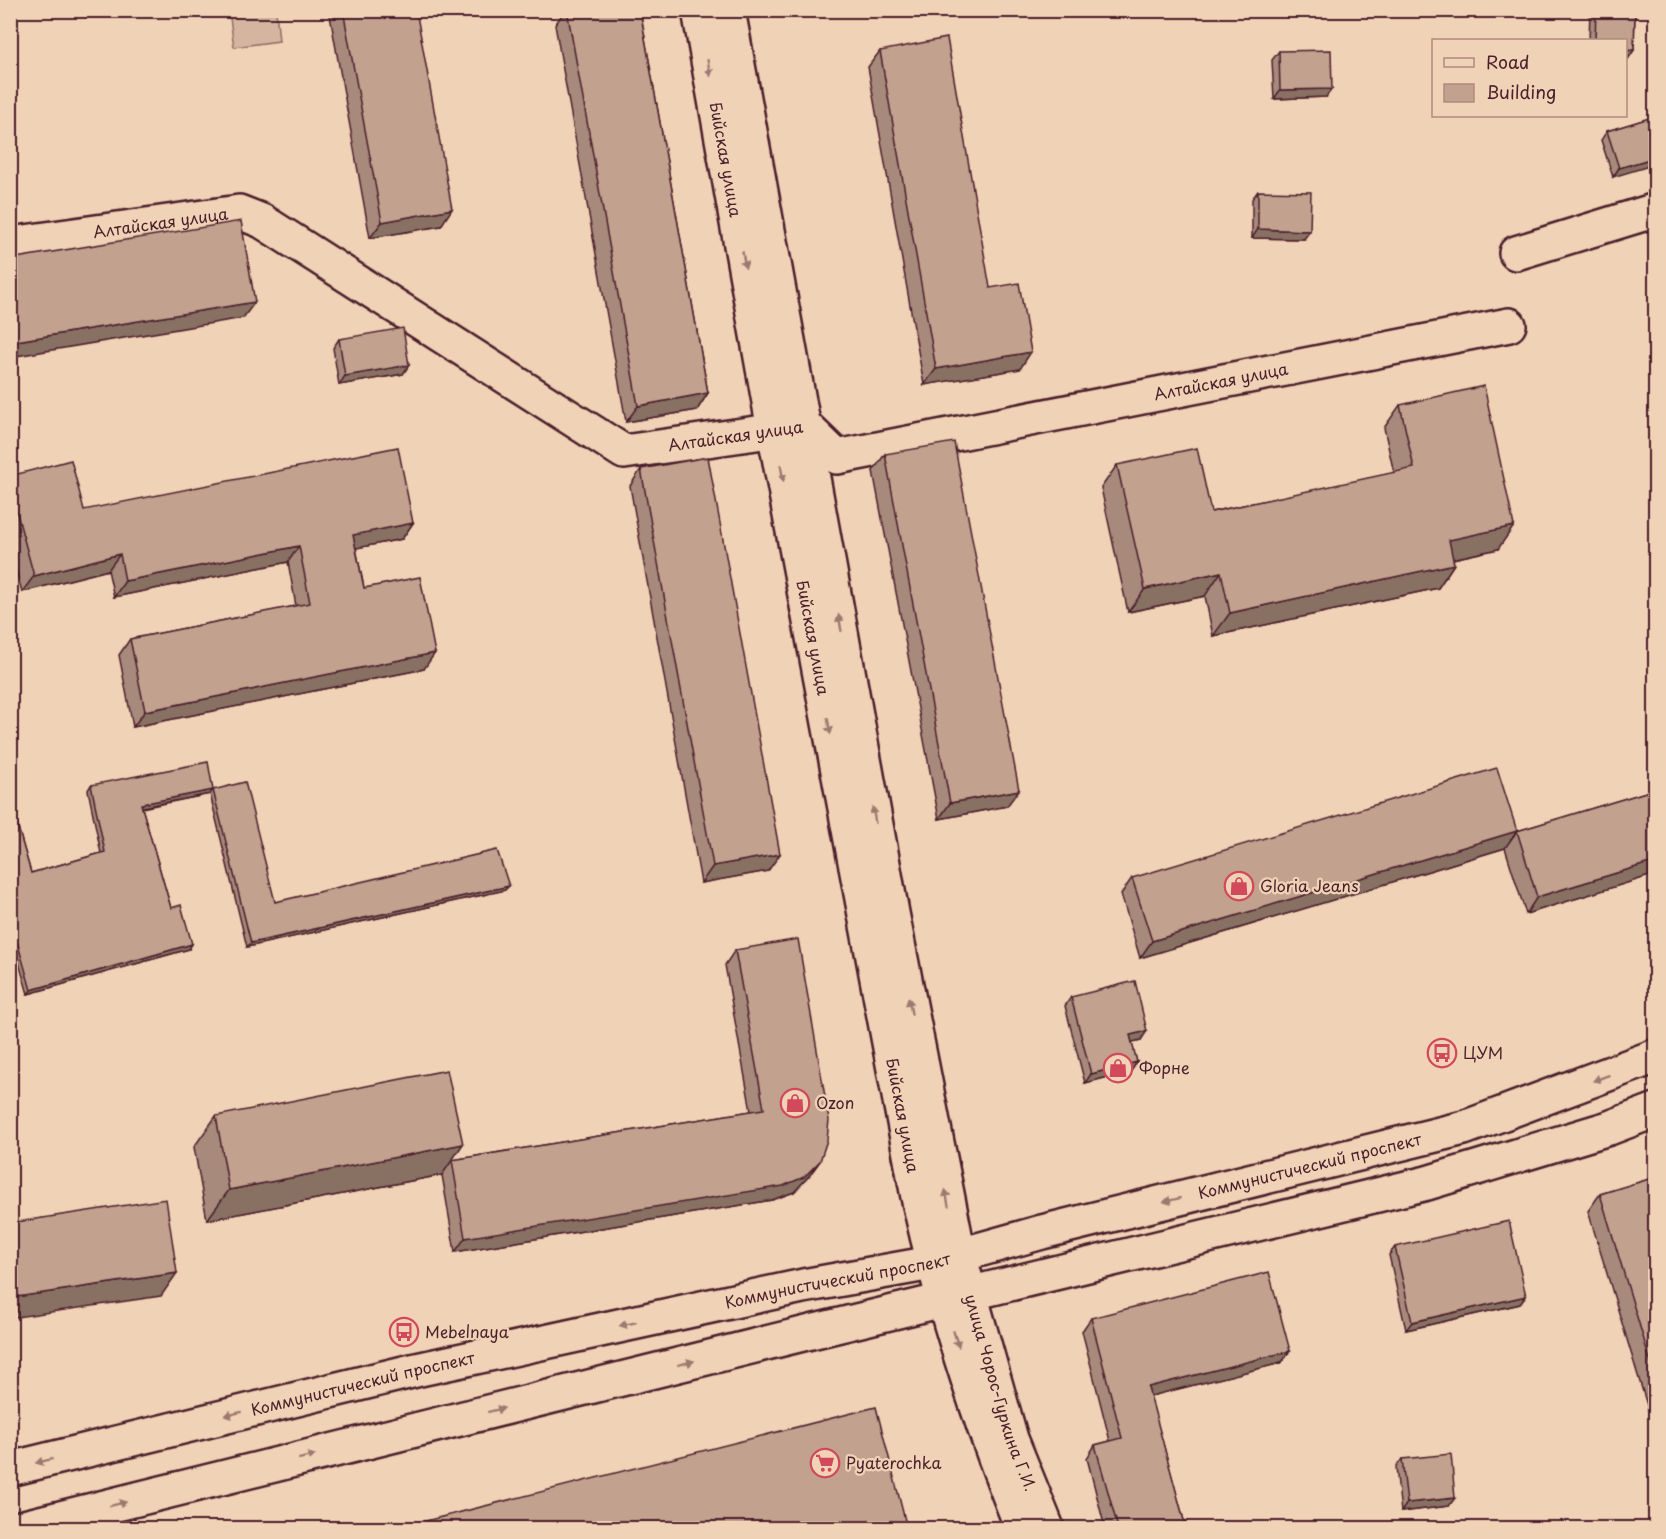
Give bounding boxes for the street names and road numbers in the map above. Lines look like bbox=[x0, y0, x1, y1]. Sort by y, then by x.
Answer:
street label: Бийская улица bbox=[705, 100, 749, 219]
street label: Алтайская улица bbox=[91, 201, 230, 243]
street label: Алтайская улица bbox=[1152, 356, 1290, 406]
street label: Алтайская улица bbox=[666, 413, 805, 457]
street label: Бийская улица bbox=[791, 578, 837, 697]
street label: Бийская улица bbox=[881, 1056, 926, 1175]
street label: Коммунистический проспект bbox=[1195, 1126, 1424, 1204]
street label: Коммунистический проспект bbox=[722, 1245, 953, 1314]
street label: улица Чорос-Гуркина Г.И. bbox=[960, 1291, 1044, 1494]
street label: Коммунистический проспект bbox=[248, 1345, 477, 1421]

